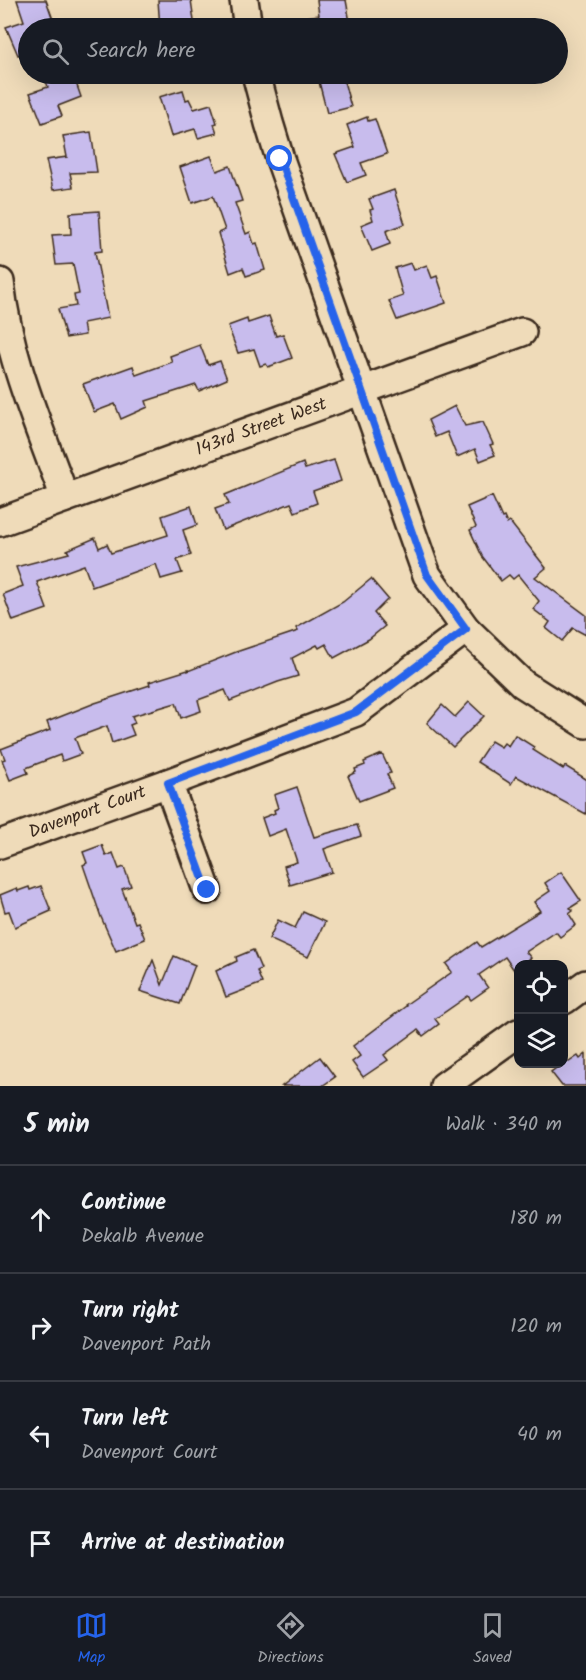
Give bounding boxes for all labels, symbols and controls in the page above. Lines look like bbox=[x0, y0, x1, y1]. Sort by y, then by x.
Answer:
search box bbox=[18, 18, 568, 84]
text: Search here bbox=[87, 34, 195, 69]
icon: search bbox=[39, 35, 72, 68]
route start bbox=[266, 145, 292, 171]
street label: 143rd Street West bbox=[192, 389, 332, 464]
street label: Davenport Court bbox=[25, 777, 151, 847]
route end bbox=[193, 876, 219, 902]
map controls bbox=[514, 960, 568, 1068]
button: locate bbox=[514, 960, 568, 1014]
button: layers bbox=[514, 1014, 568, 1068]
text: 5 min bbox=[24, 1104, 90, 1146]
text: Walk · 340 m bbox=[446, 1109, 562, 1141]
text: Continue bbox=[81, 1186, 166, 1221]
icon: ahead bbox=[24, 1203, 57, 1236]
text: 180 m bbox=[510, 1203, 562, 1235]
text: Dekalb Avenue bbox=[81, 1221, 204, 1253]
text: Turn right bbox=[81, 1294, 179, 1329]
icon: right bbox=[24, 1311, 57, 1344]
text: 120 m bbox=[510, 1311, 562, 1343]
text: Davenport Path bbox=[81, 1329, 211, 1361]
text: Turn left bbox=[81, 1402, 168, 1437]
icon: left bbox=[24, 1419, 57, 1452]
text: 40 m bbox=[517, 1419, 562, 1451]
text: Davenport Court bbox=[81, 1437, 217, 1469]
text: Arrive at destination bbox=[81, 1526, 284, 1561]
icon: arrive bbox=[24, 1527, 57, 1560]
tab: Map bbox=[75, 1609, 108, 1670]
tab: Directions bbox=[257, 1609, 324, 1670]
tab: Saved bbox=[473, 1609, 511, 1670]

